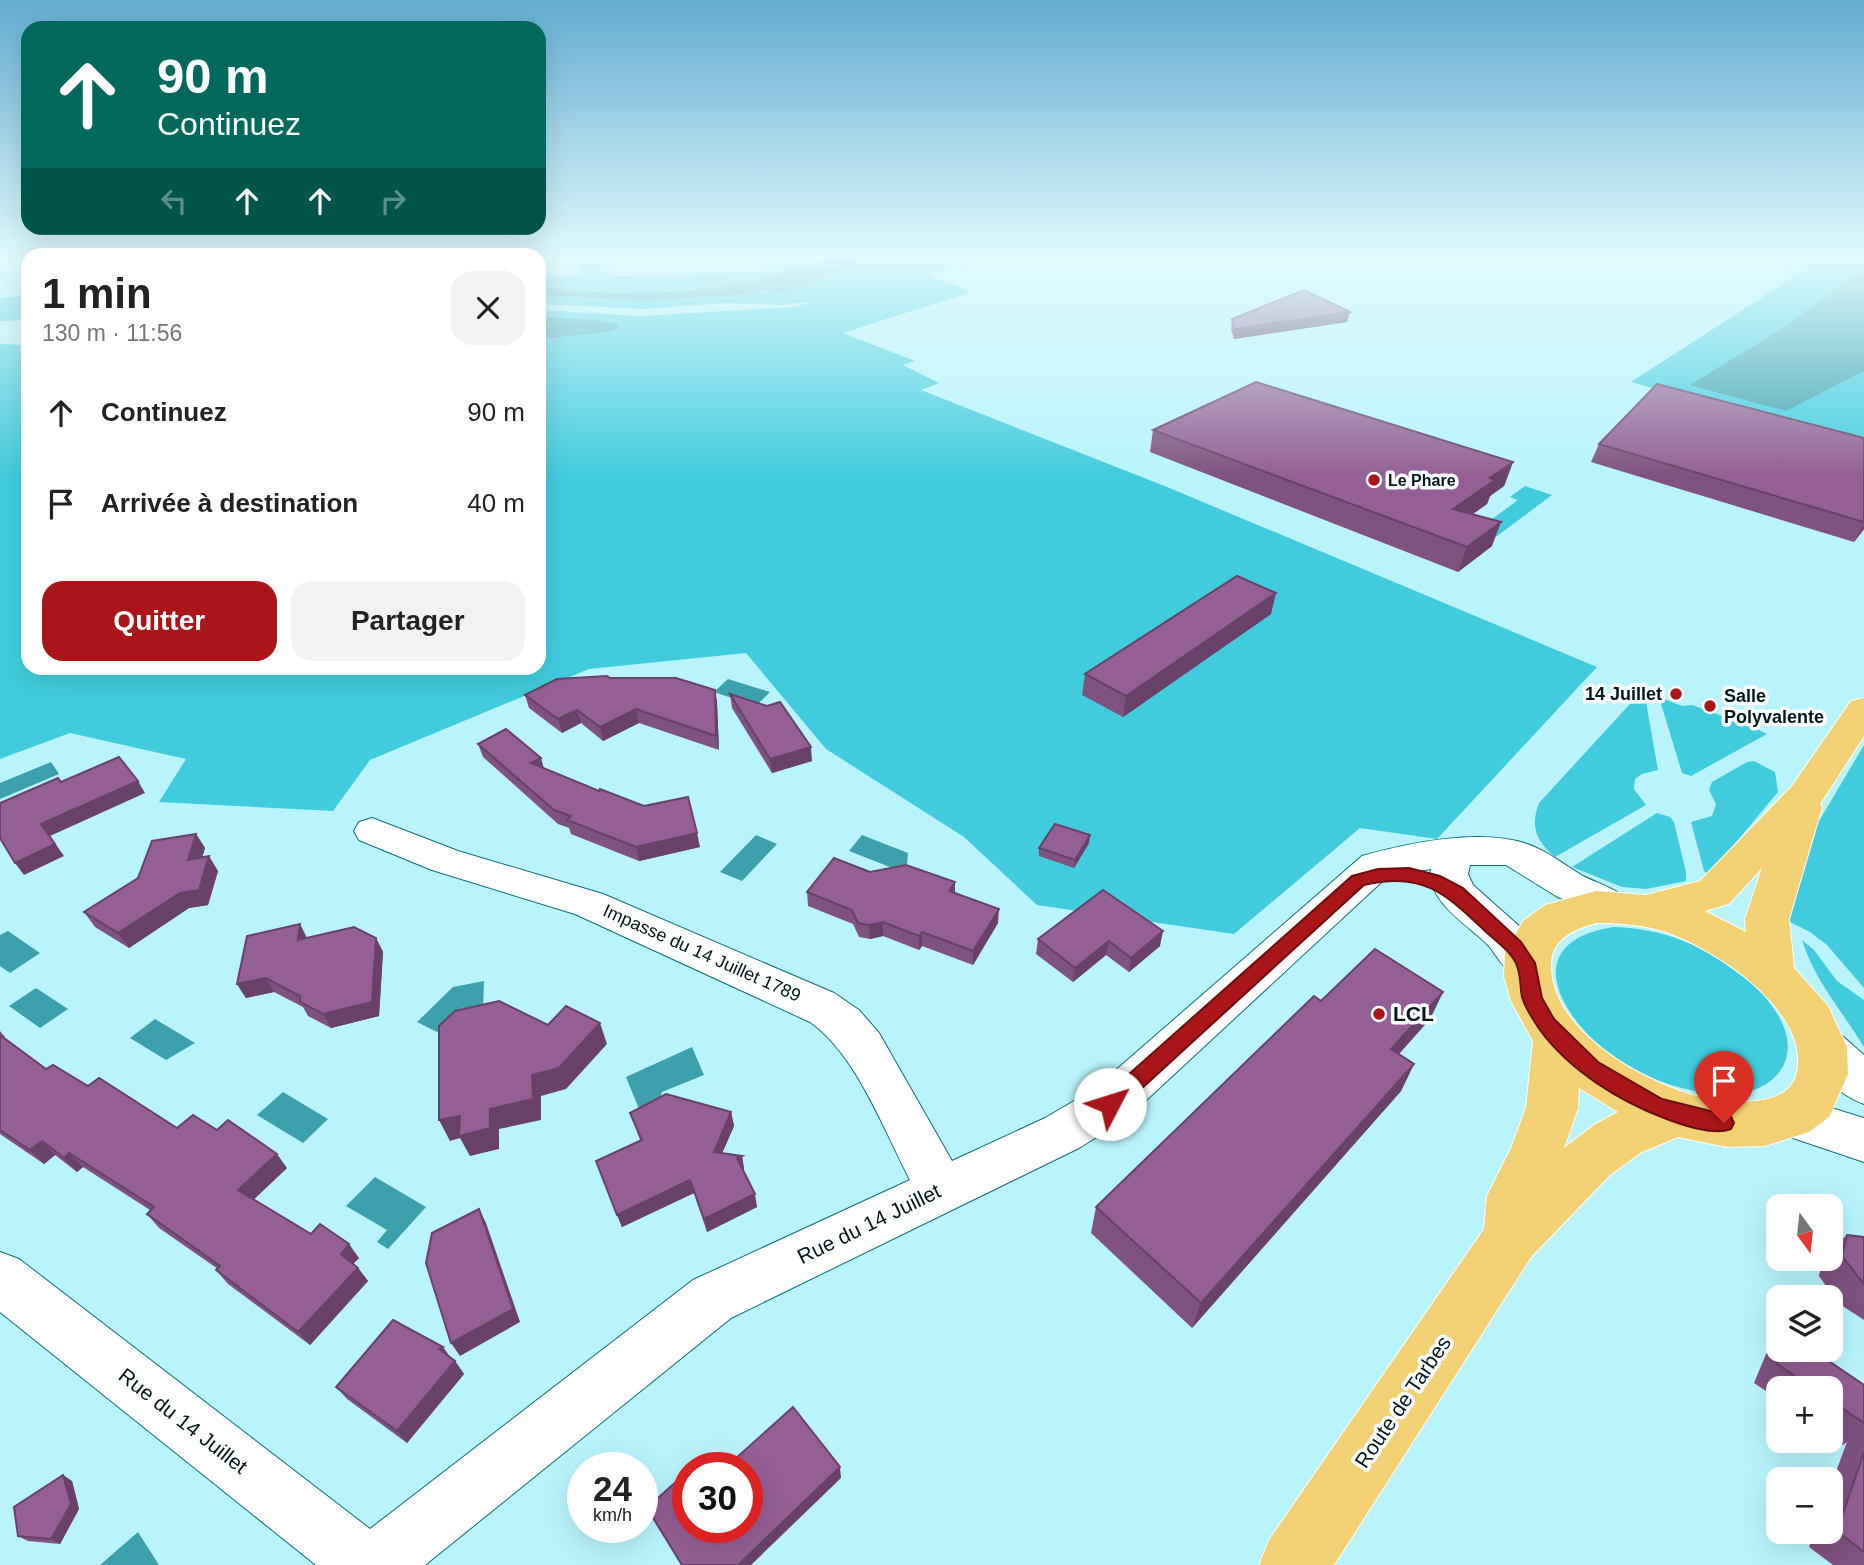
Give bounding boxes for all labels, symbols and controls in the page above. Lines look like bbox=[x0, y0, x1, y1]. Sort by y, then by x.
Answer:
icon: ahead bbox=[42, 49, 133, 140]
text: 90 m bbox=[157, 49, 269, 103]
text: Continuez bbox=[157, 106, 301, 142]
icon: left bbox=[155, 182, 193, 220]
icon: ahead bbox=[228, 182, 266, 220]
icon: ahead bbox=[301, 182, 339, 220]
icon: right bbox=[374, 182, 412, 220]
text: 1 min bbox=[42, 270, 152, 317]
button: close bbox=[451, 271, 525, 345]
text: 130 m · 11:56 bbox=[42, 320, 182, 346]
icon: ahead bbox=[42, 394, 80, 432]
text: Continuez bbox=[101, 397, 227, 427]
text: 90 m bbox=[467, 397, 525, 427]
marker: Le Phare bbox=[1366, 472, 1382, 488]
place label: Le Phare bbox=[1388, 472, 1456, 489]
icon: arrive bbox=[42, 485, 80, 523]
text: Arrivée à destination bbox=[101, 488, 358, 518]
text: 40 m bbox=[467, 488, 525, 518]
button: Quitter bbox=[42, 581, 277, 661]
button: Partager bbox=[291, 581, 525, 661]
place label: 14 Juillet bbox=[1585, 684, 1662, 704]
marker: 14 Juillet bbox=[1668, 686, 1684, 702]
place label: Salle Polyvalente bbox=[1724, 686, 1824, 727]
marker: Salle Polyvalente bbox=[1702, 698, 1718, 714]
street label: Impasse du 14 Juillet 1789 bbox=[600, 900, 804, 1006]
place label: LCL bbox=[1393, 1002, 1434, 1025]
marker: LCL bbox=[1371, 1006, 1387, 1022]
pin bbox=[1694, 1051, 1754, 1123]
icon: arrive bbox=[1705, 1062, 1743, 1100]
position arrow bbox=[1073, 1067, 1147, 1141]
street label: Rue du 14 Juillet bbox=[793, 1179, 944, 1268]
north arrow bbox=[1766, 1194, 1843, 1270]
map controls bbox=[1766, 1194, 1843, 1544]
button: layers bbox=[1766, 1285, 1843, 1362]
street label: Route de Tarbes bbox=[1350, 1332, 1455, 1472]
street label: Rue du 14 Juillet bbox=[115, 1363, 252, 1478]
button: + bbox=[1766, 1376, 1843, 1453]
speed limit sign: 30 bbox=[672, 1452, 763, 1543]
button: − bbox=[1766, 1467, 1843, 1544]
text: 24 bbox=[593, 1469, 632, 1508]
text: km/h bbox=[593, 1505, 632, 1525]

